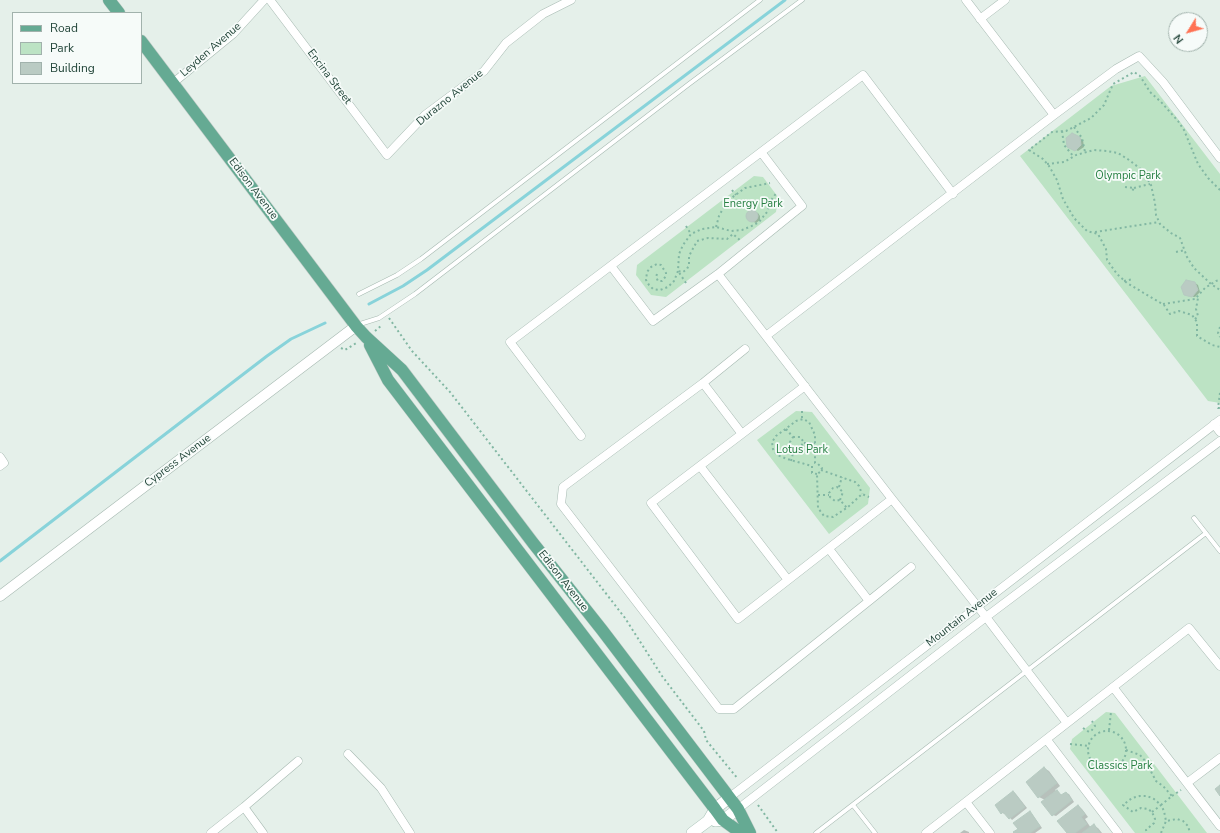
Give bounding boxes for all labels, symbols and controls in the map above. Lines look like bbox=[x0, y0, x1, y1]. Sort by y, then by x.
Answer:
legend bbox=[12, 12, 142, 84]
north arrow bbox=[1168, 12, 1208, 52]
text: Road bbox=[50, 20, 78, 36]
street label: Leyden Avenue bbox=[178, 20, 244, 80]
text: N bbox=[1170, 31, 1187, 47]
text: Park bbox=[50, 40, 74, 56]
street label: Encina Street bbox=[304, 47, 354, 107]
text: Building bbox=[50, 60, 95, 76]
street label: Durazno Avenue bbox=[414, 67, 486, 129]
street label: Edison Avenue bbox=[226, 156, 280, 222]
park label: Olympic Park bbox=[1095, 169, 1161, 183]
park label: Energy Park bbox=[723, 197, 783, 211]
street label: Cypress Avenue bbox=[142, 432, 214, 490]
park label: Lotus Park bbox=[776, 443, 828, 457]
street label: Edison Avenue bbox=[535, 548, 591, 614]
street label: Mountain Avenue bbox=[924, 586, 1000, 650]
park label: Classics Park bbox=[1088, 759, 1152, 773]

